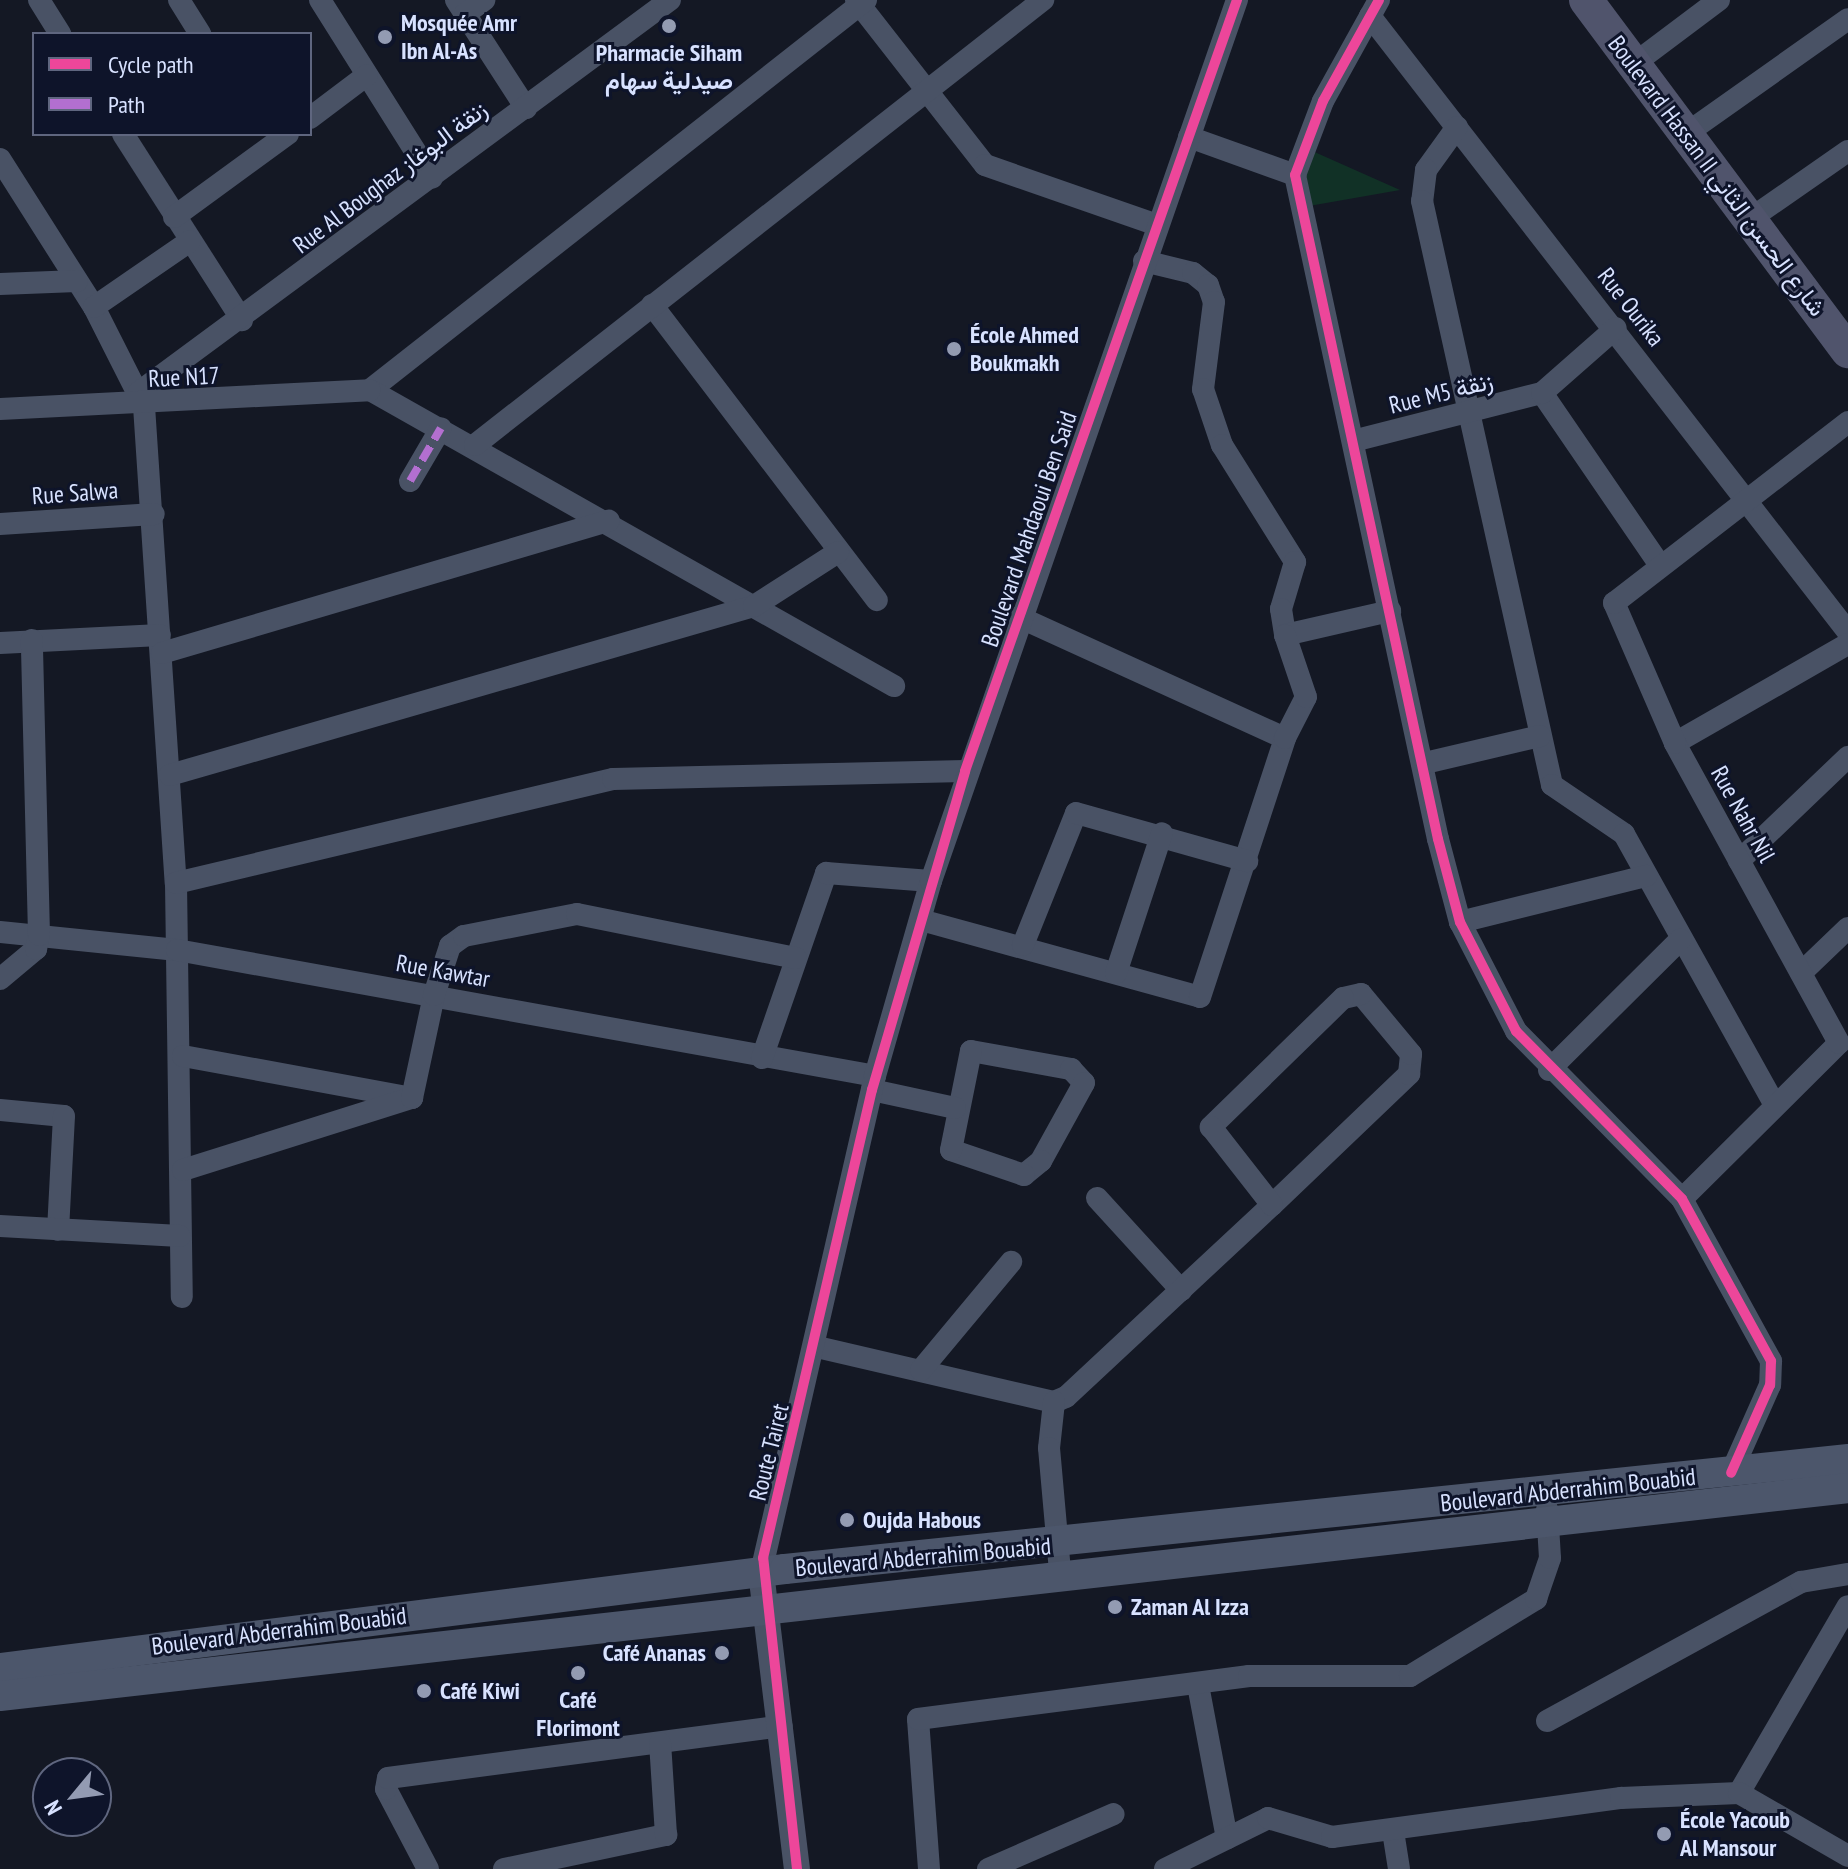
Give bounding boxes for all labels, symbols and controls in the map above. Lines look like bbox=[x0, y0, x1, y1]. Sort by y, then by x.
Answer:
place label: Mosquée Amr Ibn Al-As bbox=[401, 9, 518, 65]
marker: Pharmacie Siham صيدلية سهام bbox=[660, 17, 678, 35]
marker: Mosquée Amr Ibn Al-As bbox=[376, 28, 394, 46]
street label: Boulevard Hassan II شارع الحسن الثاني bbox=[1602, 30, 1832, 322]
legend bbox=[32, 32, 312, 136]
place label: Pharmacie Siham صيدلية سهام bbox=[596, 39, 742, 95]
text: Cycle path bbox=[108, 49, 194, 80]
text: Path bbox=[108, 89, 145, 120]
street label: Rue Al Boughaz زنقة البوغاز bbox=[287, 94, 493, 260]
street label: Rue Ourika bbox=[1592, 262, 1670, 352]
place label: École Ahmed Boukmakh bbox=[970, 321, 1080, 377]
marker: École Ahmed Boukmakh bbox=[945, 340, 963, 358]
street label: Rue N17 bbox=[148, 361, 220, 393]
street label: Rue M5 زنقة bbox=[1386, 366, 1496, 420]
street label: Boulevard Mahdaoui Ben Said bbox=[975, 408, 1083, 650]
street label: Rue Salwa bbox=[31, 476, 119, 510]
street label: Rue Nahr Nil bbox=[1705, 761, 1781, 867]
street label: Rue Kawtar bbox=[394, 949, 492, 993]
street label: Route Tairet bbox=[743, 1400, 795, 1504]
street label: Boulevard Abderrahim Bouabid bbox=[1439, 1462, 1697, 1518]
place label: Oujda Habous bbox=[863, 1506, 981, 1534]
marker: Oujda Habous bbox=[838, 1511, 856, 1529]
street label: Boulevard Abderrahim Bouabid bbox=[794, 1531, 1052, 1583]
place label: Zaman Al Izza bbox=[1131, 1593, 1250, 1621]
marker: Zaman Al Izza bbox=[1106, 1598, 1124, 1616]
street label: Boulevard Abderrahim Bouabid bbox=[150, 1601, 408, 1661]
place label: Café Ananas bbox=[602, 1639, 706, 1667]
marker: Café Ananas bbox=[713, 1644, 731, 1662]
marker: Café Florimont bbox=[569, 1664, 587, 1682]
place label: Café Kiwi bbox=[440, 1677, 520, 1705]
marker: Café Kiwi bbox=[415, 1682, 433, 1700]
place label: Café Florimont bbox=[536, 1686, 620, 1742]
north arrow bbox=[32, 1757, 112, 1837]
text: N bbox=[38, 1796, 68, 1820]
place label: École Yacoub Al Mansour bbox=[1680, 1806, 1791, 1862]
marker: École Yacoub Al Mansour bbox=[1655, 1825, 1673, 1843]

